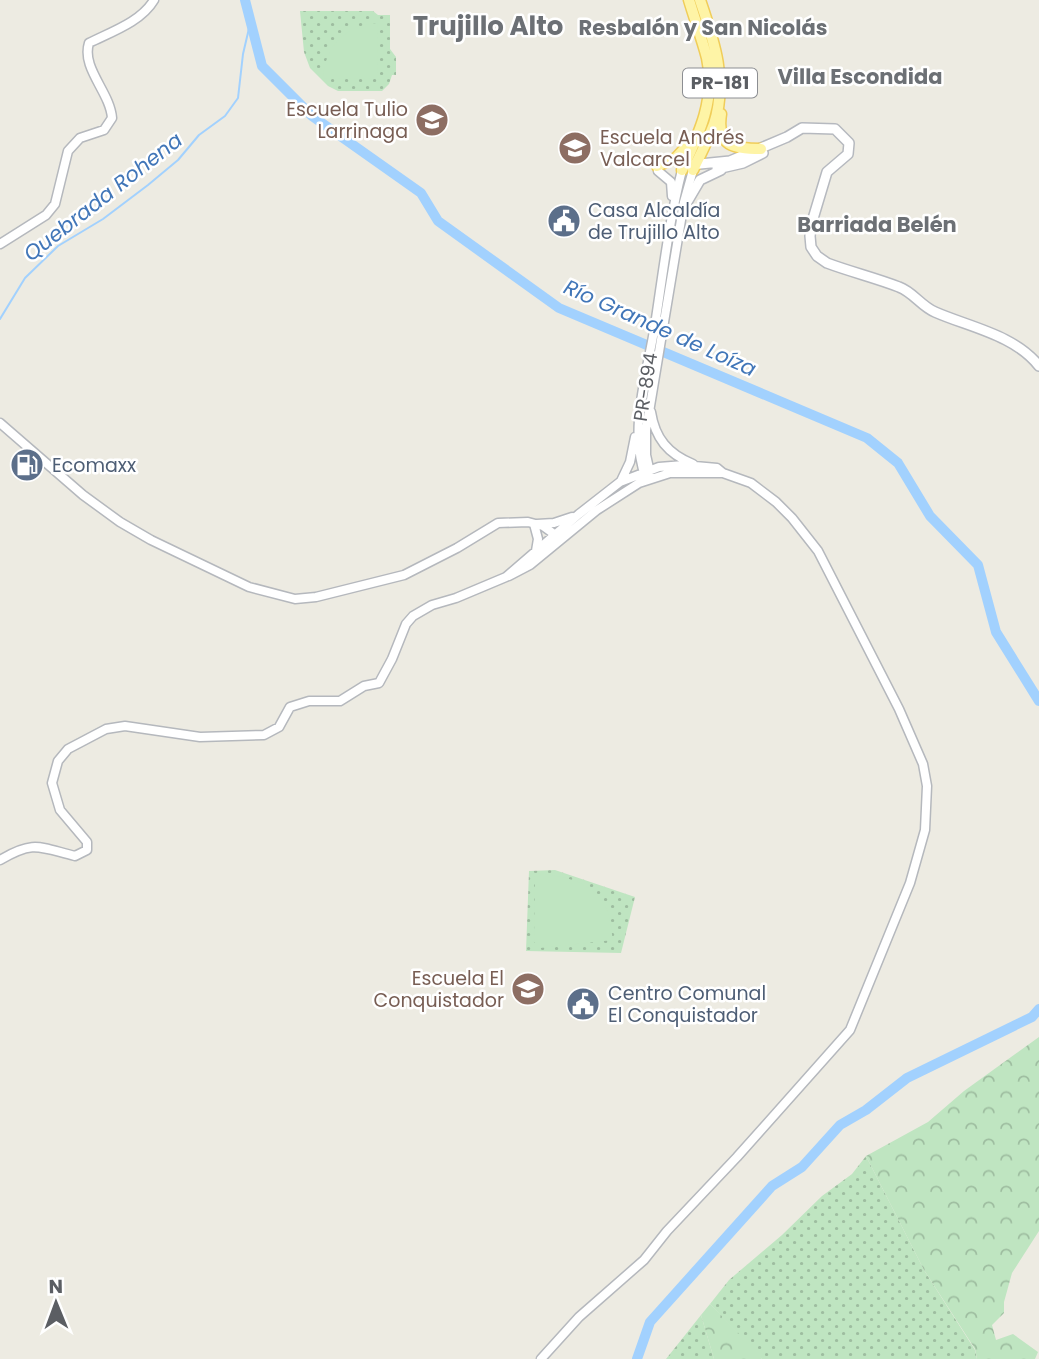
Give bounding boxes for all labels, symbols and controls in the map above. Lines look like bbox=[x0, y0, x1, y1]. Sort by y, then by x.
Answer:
district label: Trujillo Alto bbox=[413, 8, 563, 44]
district label: Resbalón y San Nicolás bbox=[579, 13, 827, 42]
district label: Villa Escondida bbox=[778, 62, 942, 91]
road number: PR-181 bbox=[683, 68, 757, 98]
place label: Escuela Tulio Larrinaga bbox=[286, 96, 408, 145]
school or university icon: Escuela Tulio Larrinaga bbox=[413, 101, 451, 139]
place label: Escuela Andrés Valcarcel bbox=[600, 124, 744, 173]
water label: Quebrada Rohena bbox=[17, 125, 188, 268]
school or university icon: Escuela Andrés Valcarcel bbox=[556, 129, 594, 167]
place label: Casa Alcaldía de Trujillo Alto bbox=[588, 197, 720, 246]
public building icon: Casa Alcaldía de Trujillo Alto bbox=[545, 202, 583, 240]
district label: Barriada Belén bbox=[797, 210, 957, 239]
water label: Río Grande de Loíza bbox=[559, 272, 761, 383]
street label: PR-894 bbox=[627, 351, 664, 423]
fuel station icon: Ecomaxx bbox=[8, 446, 46, 484]
place label: Ecomaxx bbox=[52, 452, 136, 479]
place label: Escuela El Conquistador bbox=[374, 965, 504, 1014]
school or university icon: Escuela El Conquistador bbox=[509, 970, 547, 1008]
place label: Centro Comunal El Conquistador bbox=[608, 980, 766, 1029]
public building icon: Centro Comunal El Conquistador bbox=[564, 985, 602, 1023]
north arrow bbox=[21, 1268, 91, 1338]
text: N bbox=[48, 1273, 63, 1300]

